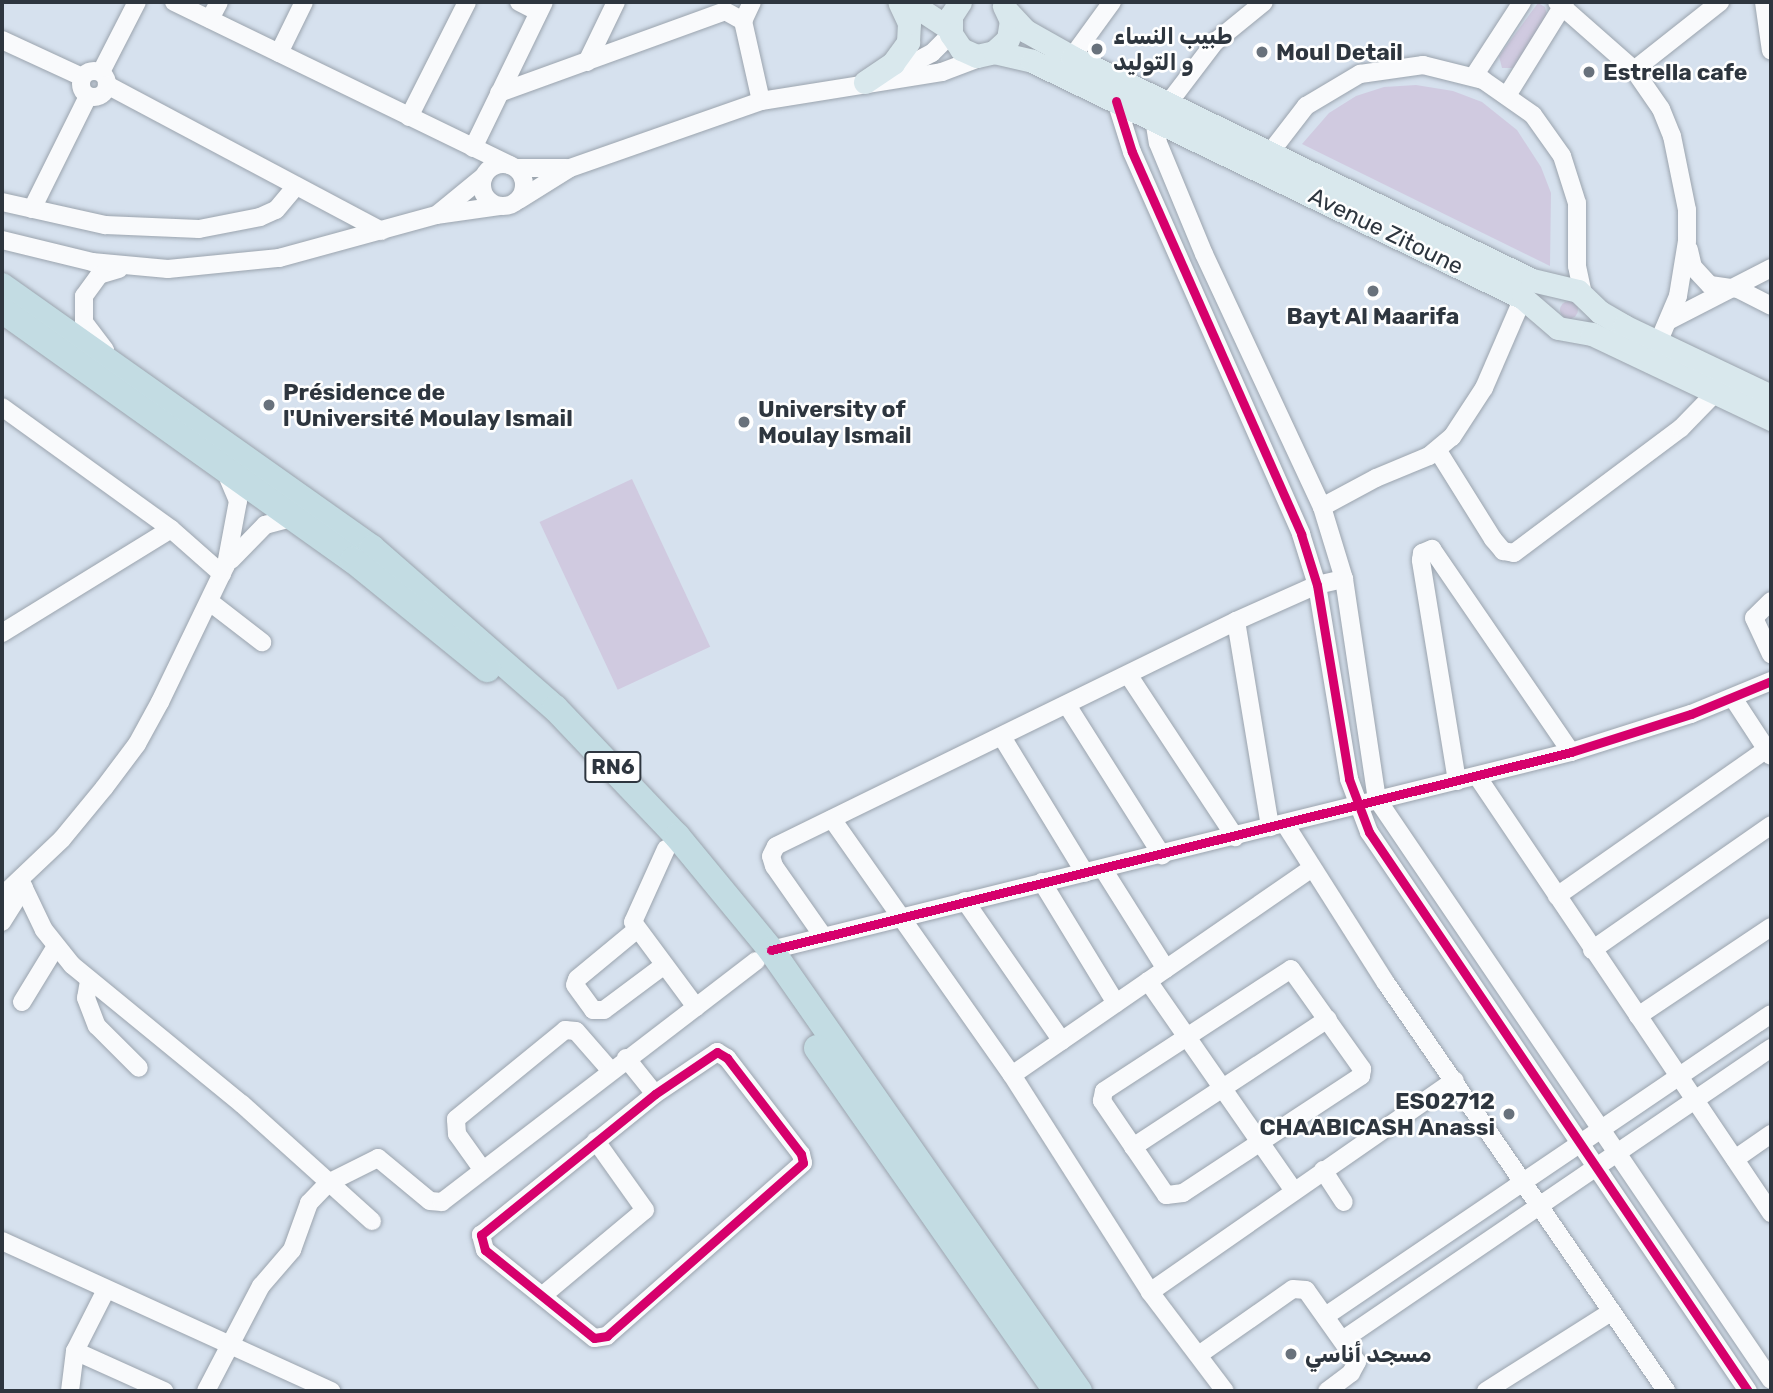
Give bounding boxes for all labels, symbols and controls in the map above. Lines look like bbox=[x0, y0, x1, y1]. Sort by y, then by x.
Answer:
place label: طبيب النساء و التوليد bbox=[1113, 22, 1233, 76]
place label: Moul Detail bbox=[1276, 38, 1403, 66]
marker: طبيب النساء و التوليد bbox=[1087, 39, 1107, 59]
marker: Moul Detail bbox=[1254, 44, 1270, 60]
place label: Estrella cafe bbox=[1603, 58, 1747, 86]
marker: Estrella cafe bbox=[1581, 64, 1597, 80]
street label: Avenue Zitoune bbox=[1304, 182, 1468, 280]
marker: Bayt Al Maarifa bbox=[1365, 283, 1381, 299]
place label: Bayt Al Maarifa bbox=[1286, 302, 1460, 330]
place label: Présidence de l'Université Moulay Ismail bbox=[283, 378, 573, 432]
place label: University of Moulay Ismail bbox=[758, 395, 912, 449]
marker: Présidence de l'Université Moulay Ismail bbox=[261, 397, 277, 413]
marker: University of Moulay Ismail bbox=[736, 414, 752, 430]
road number: RN6 bbox=[583, 750, 643, 784]
place label: ES02712 CHAABICASH Anassi bbox=[1259, 1087, 1495, 1141]
marker: ES02712 CHAABICASH Anassi bbox=[1501, 1106, 1517, 1122]
place label: مسجد أناسي bbox=[1305, 1340, 1432, 1368]
marker: مسجد أناسي bbox=[1283, 1346, 1299, 1362]

